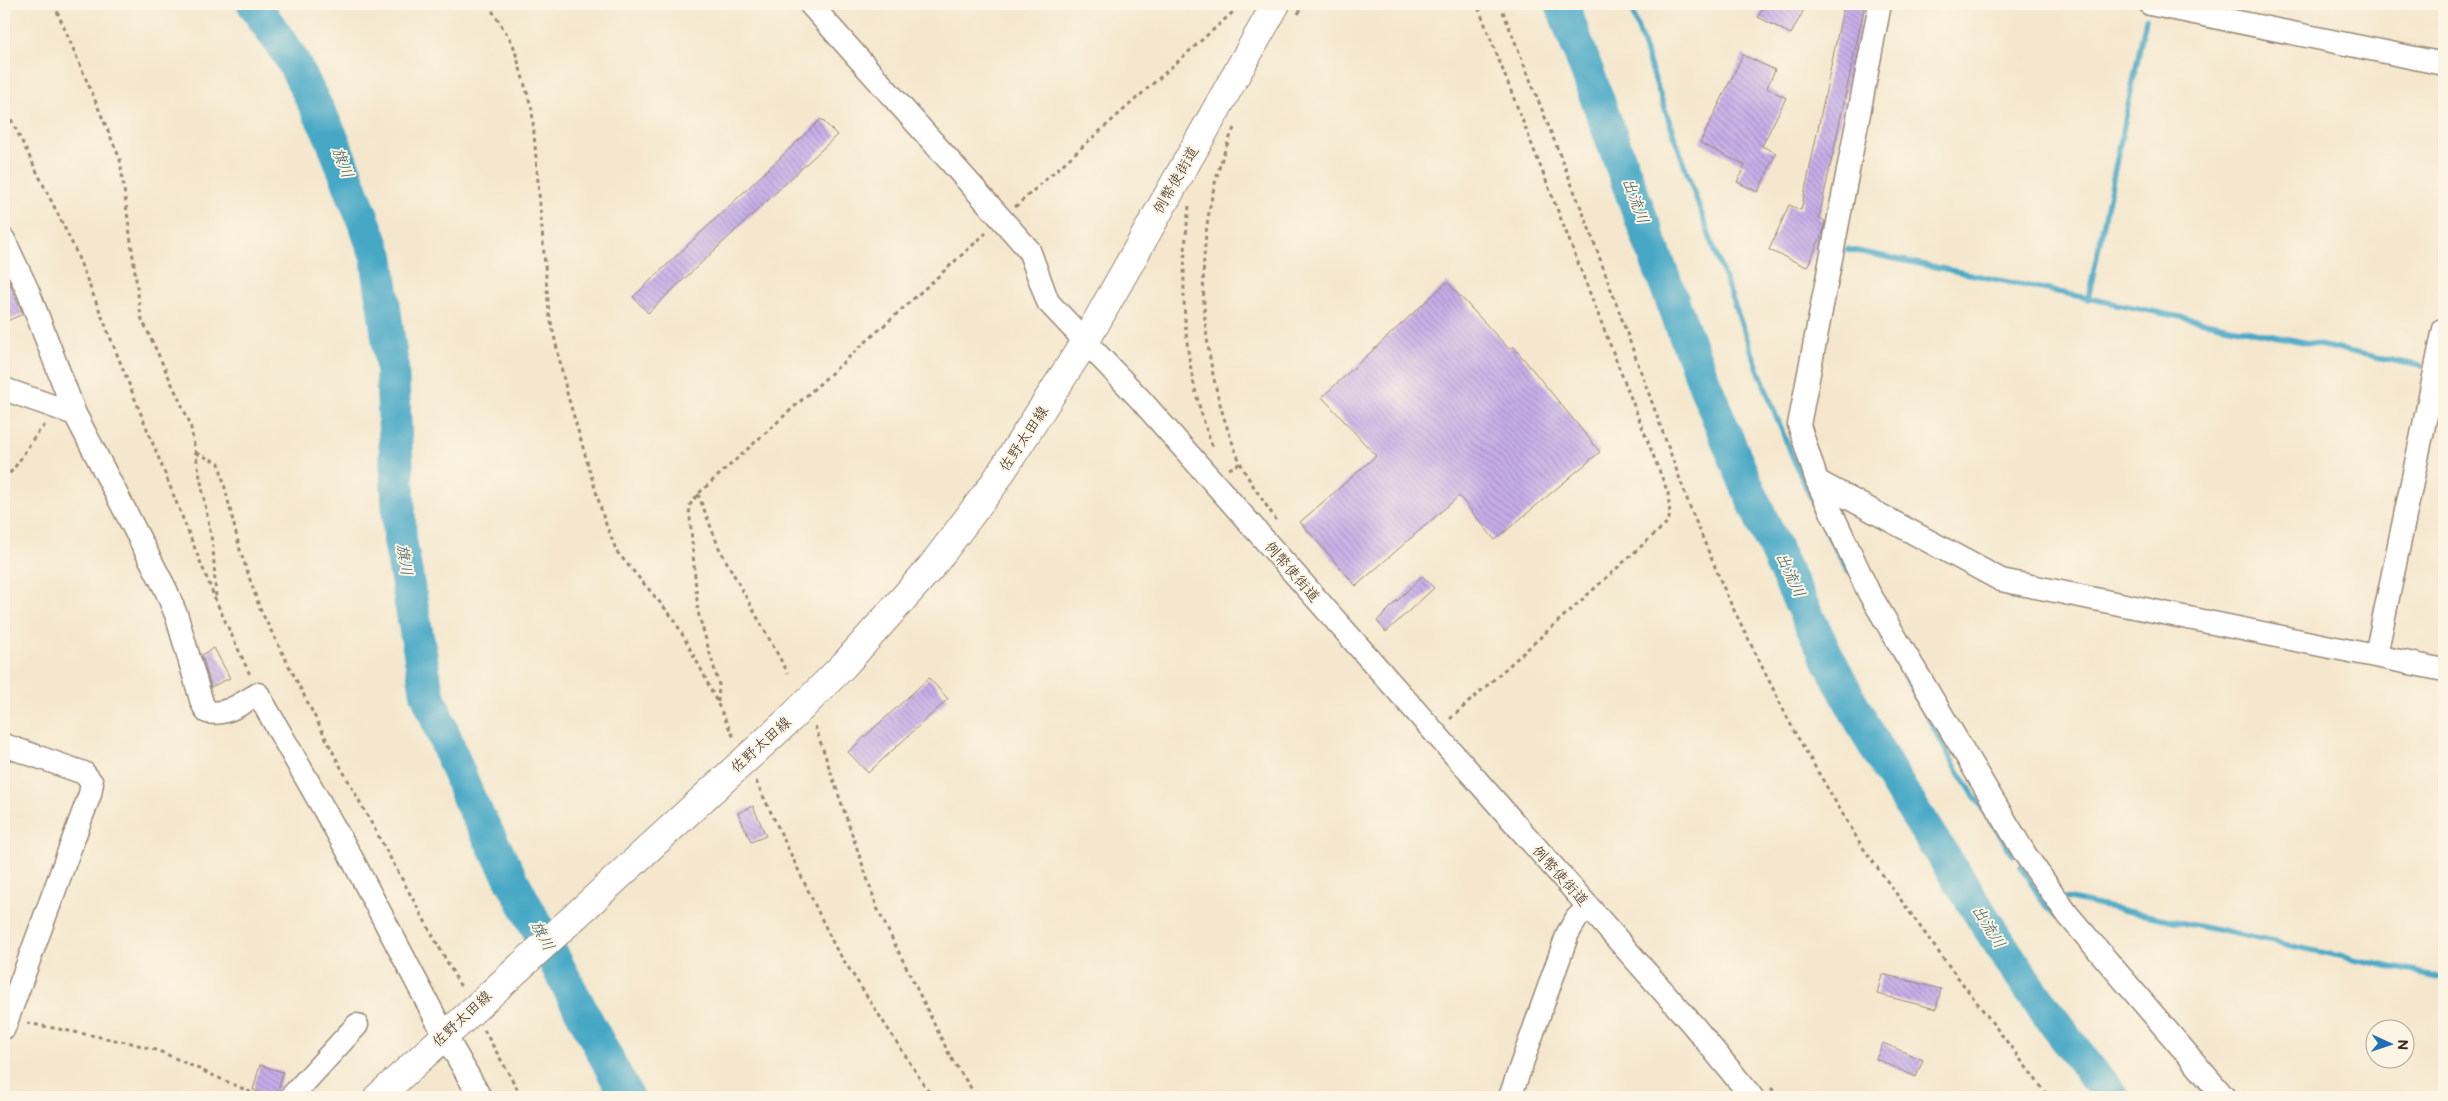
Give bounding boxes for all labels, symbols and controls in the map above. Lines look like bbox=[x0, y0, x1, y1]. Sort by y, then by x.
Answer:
street label: 例幣使街道 bbox=[1149, 143, 1203, 217]
water label: 旗川 bbox=[327, 145, 357, 181]
water label: 出流川 bbox=[1618, 175, 1652, 227]
street label: 佐野太田線 bbox=[995, 403, 1053, 475]
street label: 例幣使街道 bbox=[1260, 537, 1324, 607]
water label: 旗川 bbox=[392, 543, 416, 577]
water label: 出流川 bbox=[1771, 549, 1809, 601]
street label: 佐野太田線 bbox=[727, 713, 795, 777]
street label: 例幣使街道 bbox=[1528, 842, 1592, 910]
water label: 出流川 bbox=[1967, 902, 2009, 952]
water label: 旗川 bbox=[526, 917, 558, 955]
street label: 佐野太田線 bbox=[428, 986, 496, 1052]
north arrow bbox=[2366, 1018, 2416, 1068]
text: N bbox=[2394, 1039, 2411, 1050]

